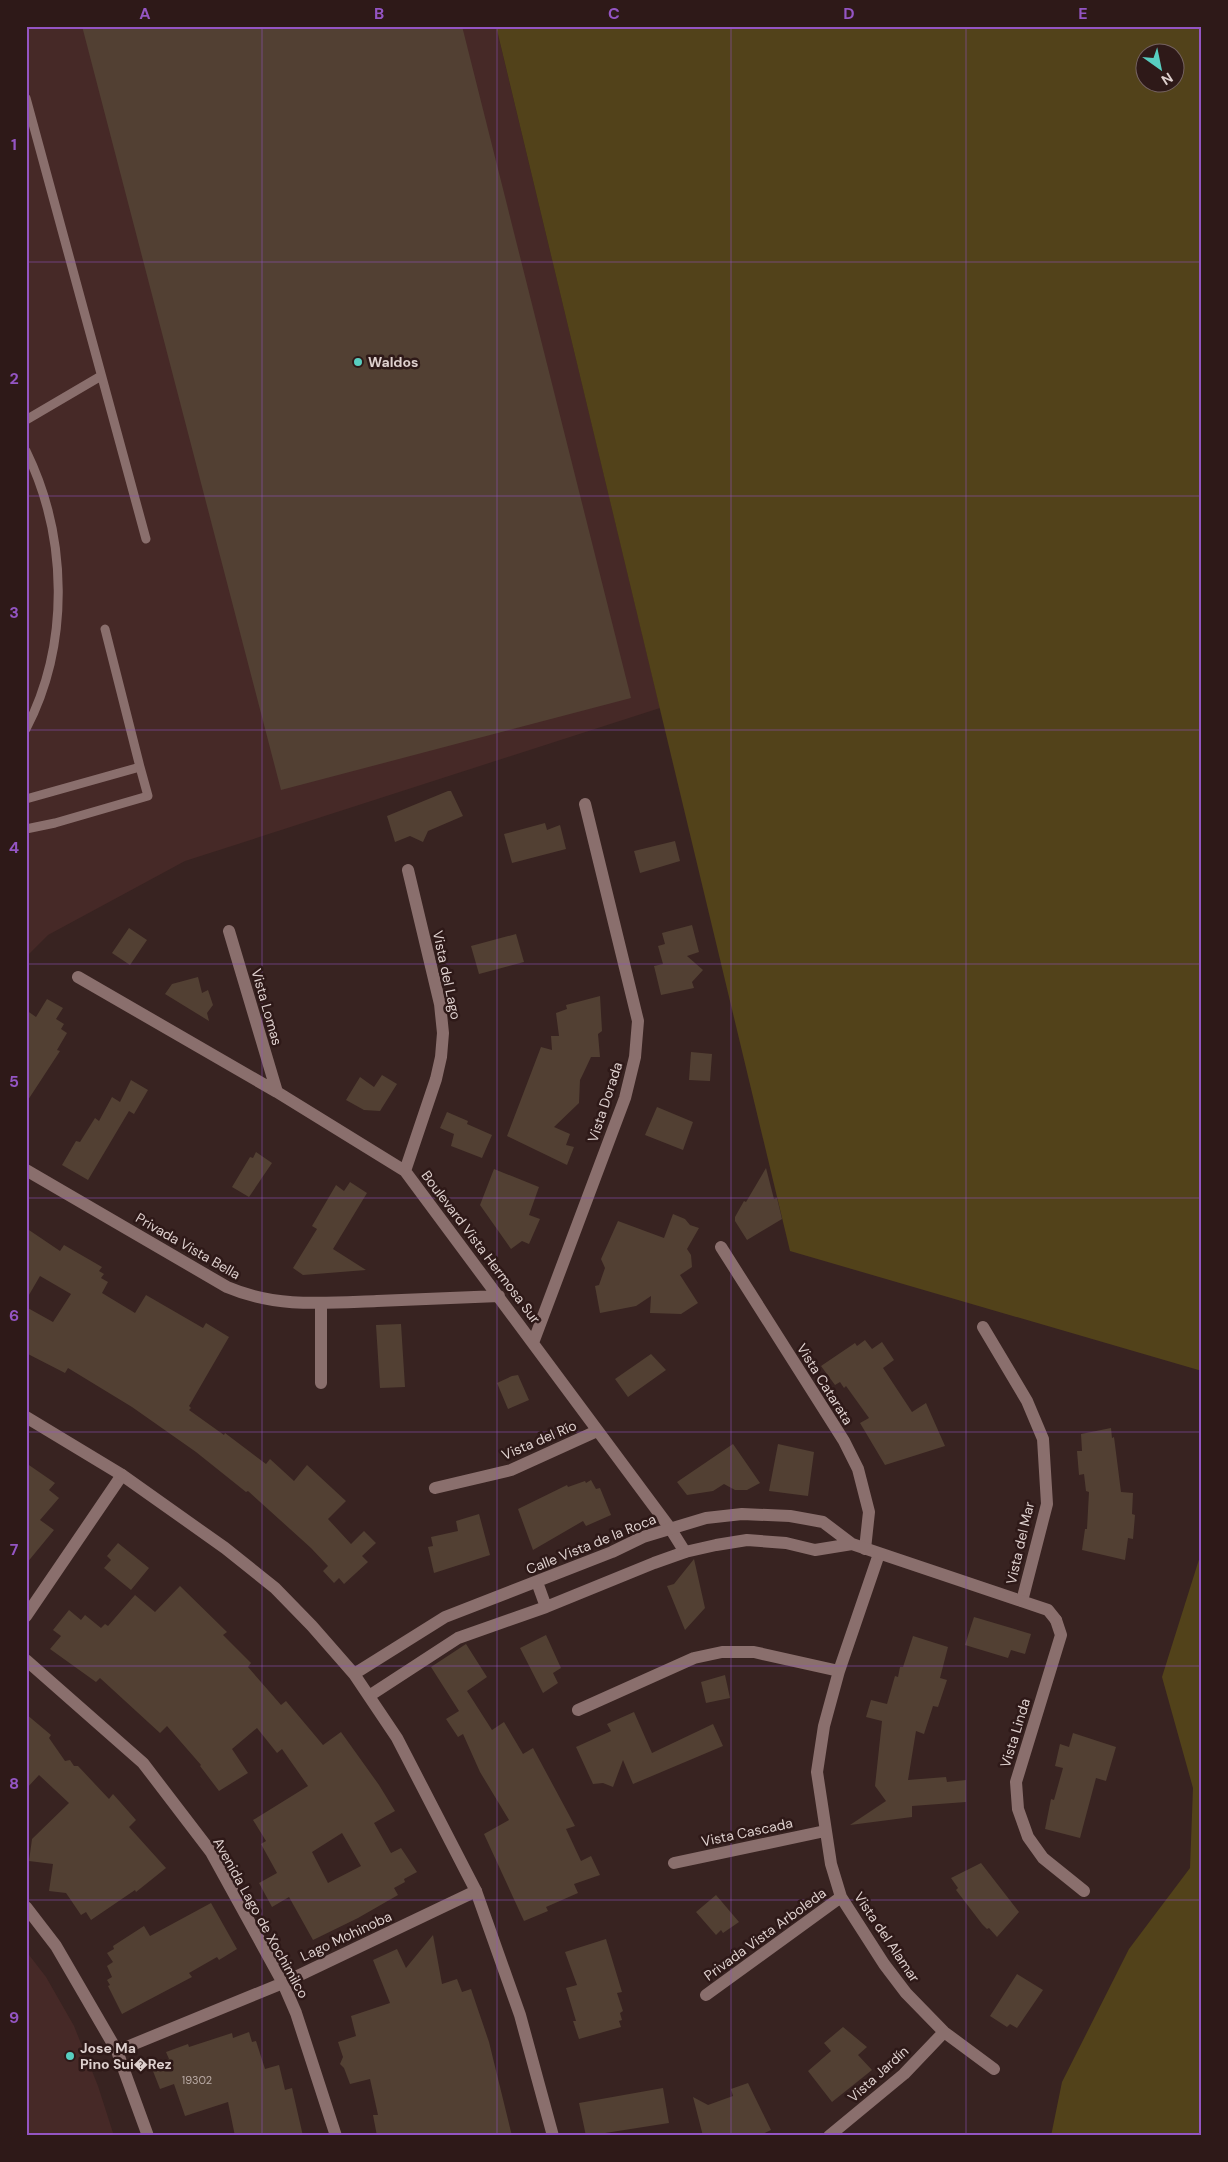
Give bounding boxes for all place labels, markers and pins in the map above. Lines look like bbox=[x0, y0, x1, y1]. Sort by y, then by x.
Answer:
place label: Waldos bbox=[368, 353, 419, 371]
marker: Waldos bbox=[352, 356, 364, 368]
place label: Jose Ma Pino Sui�Rez bbox=[80, 2039, 172, 2073]
marker: Jose Ma Pino Sui�Rez bbox=[64, 2050, 76, 2062]

